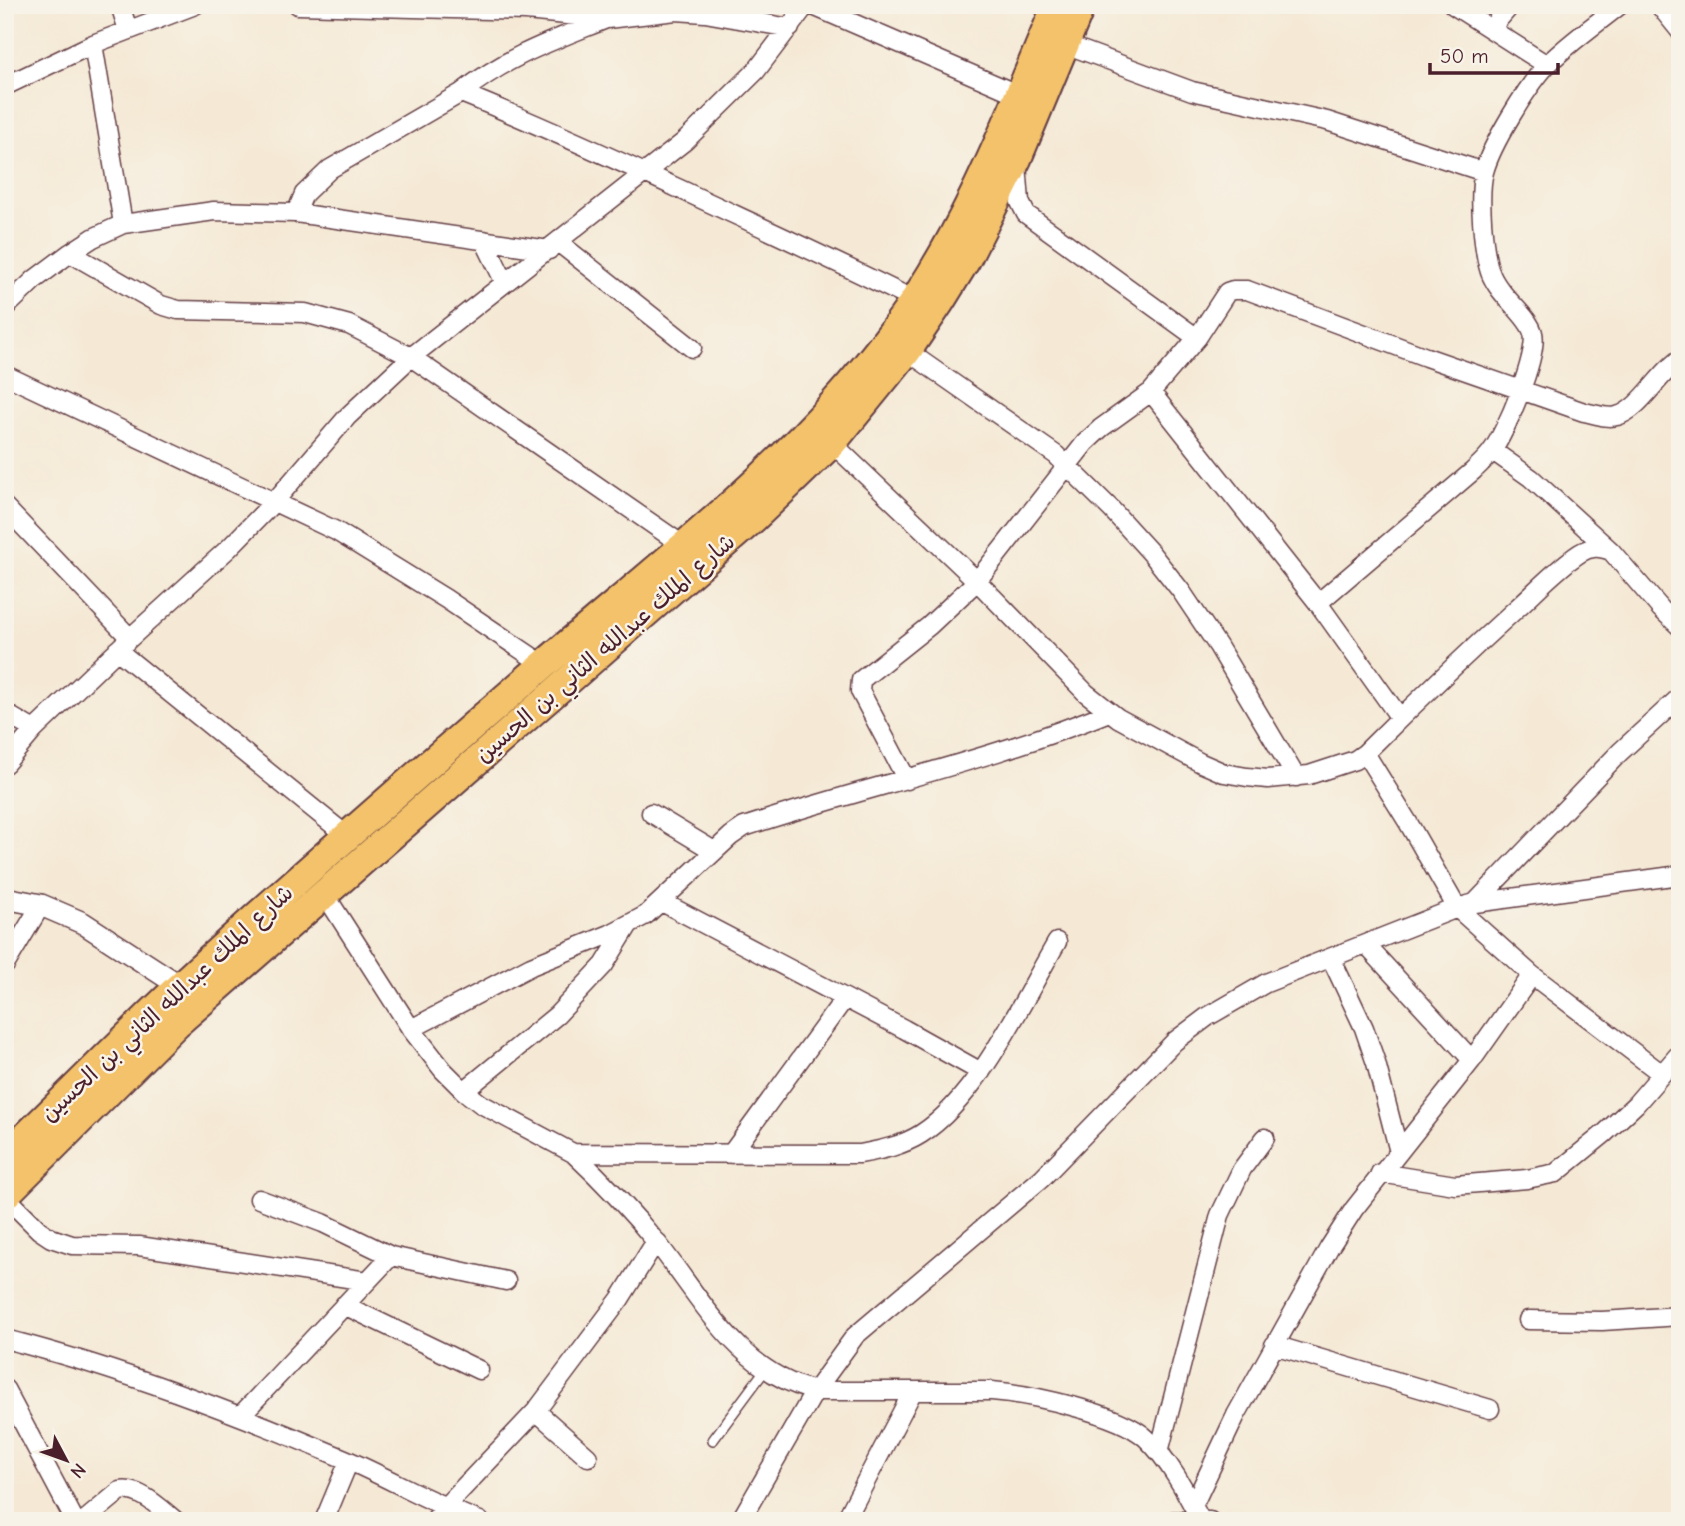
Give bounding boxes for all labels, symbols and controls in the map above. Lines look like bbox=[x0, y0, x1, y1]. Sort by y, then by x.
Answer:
scale bar bbox=[1430, 32, 1557, 76]
text: 50 m bbox=[1440, 44, 1489, 68]
street label: شارع الملك عبدالله الثاني بن الحسين bbox=[470, 528, 745, 773]
street label: شارع الملك عبدالله الثاني بن الحسين bbox=[35, 879, 303, 1132]
north arrow bbox=[32, 1424, 102, 1494]
text: N bbox=[66, 1459, 90, 1482]

